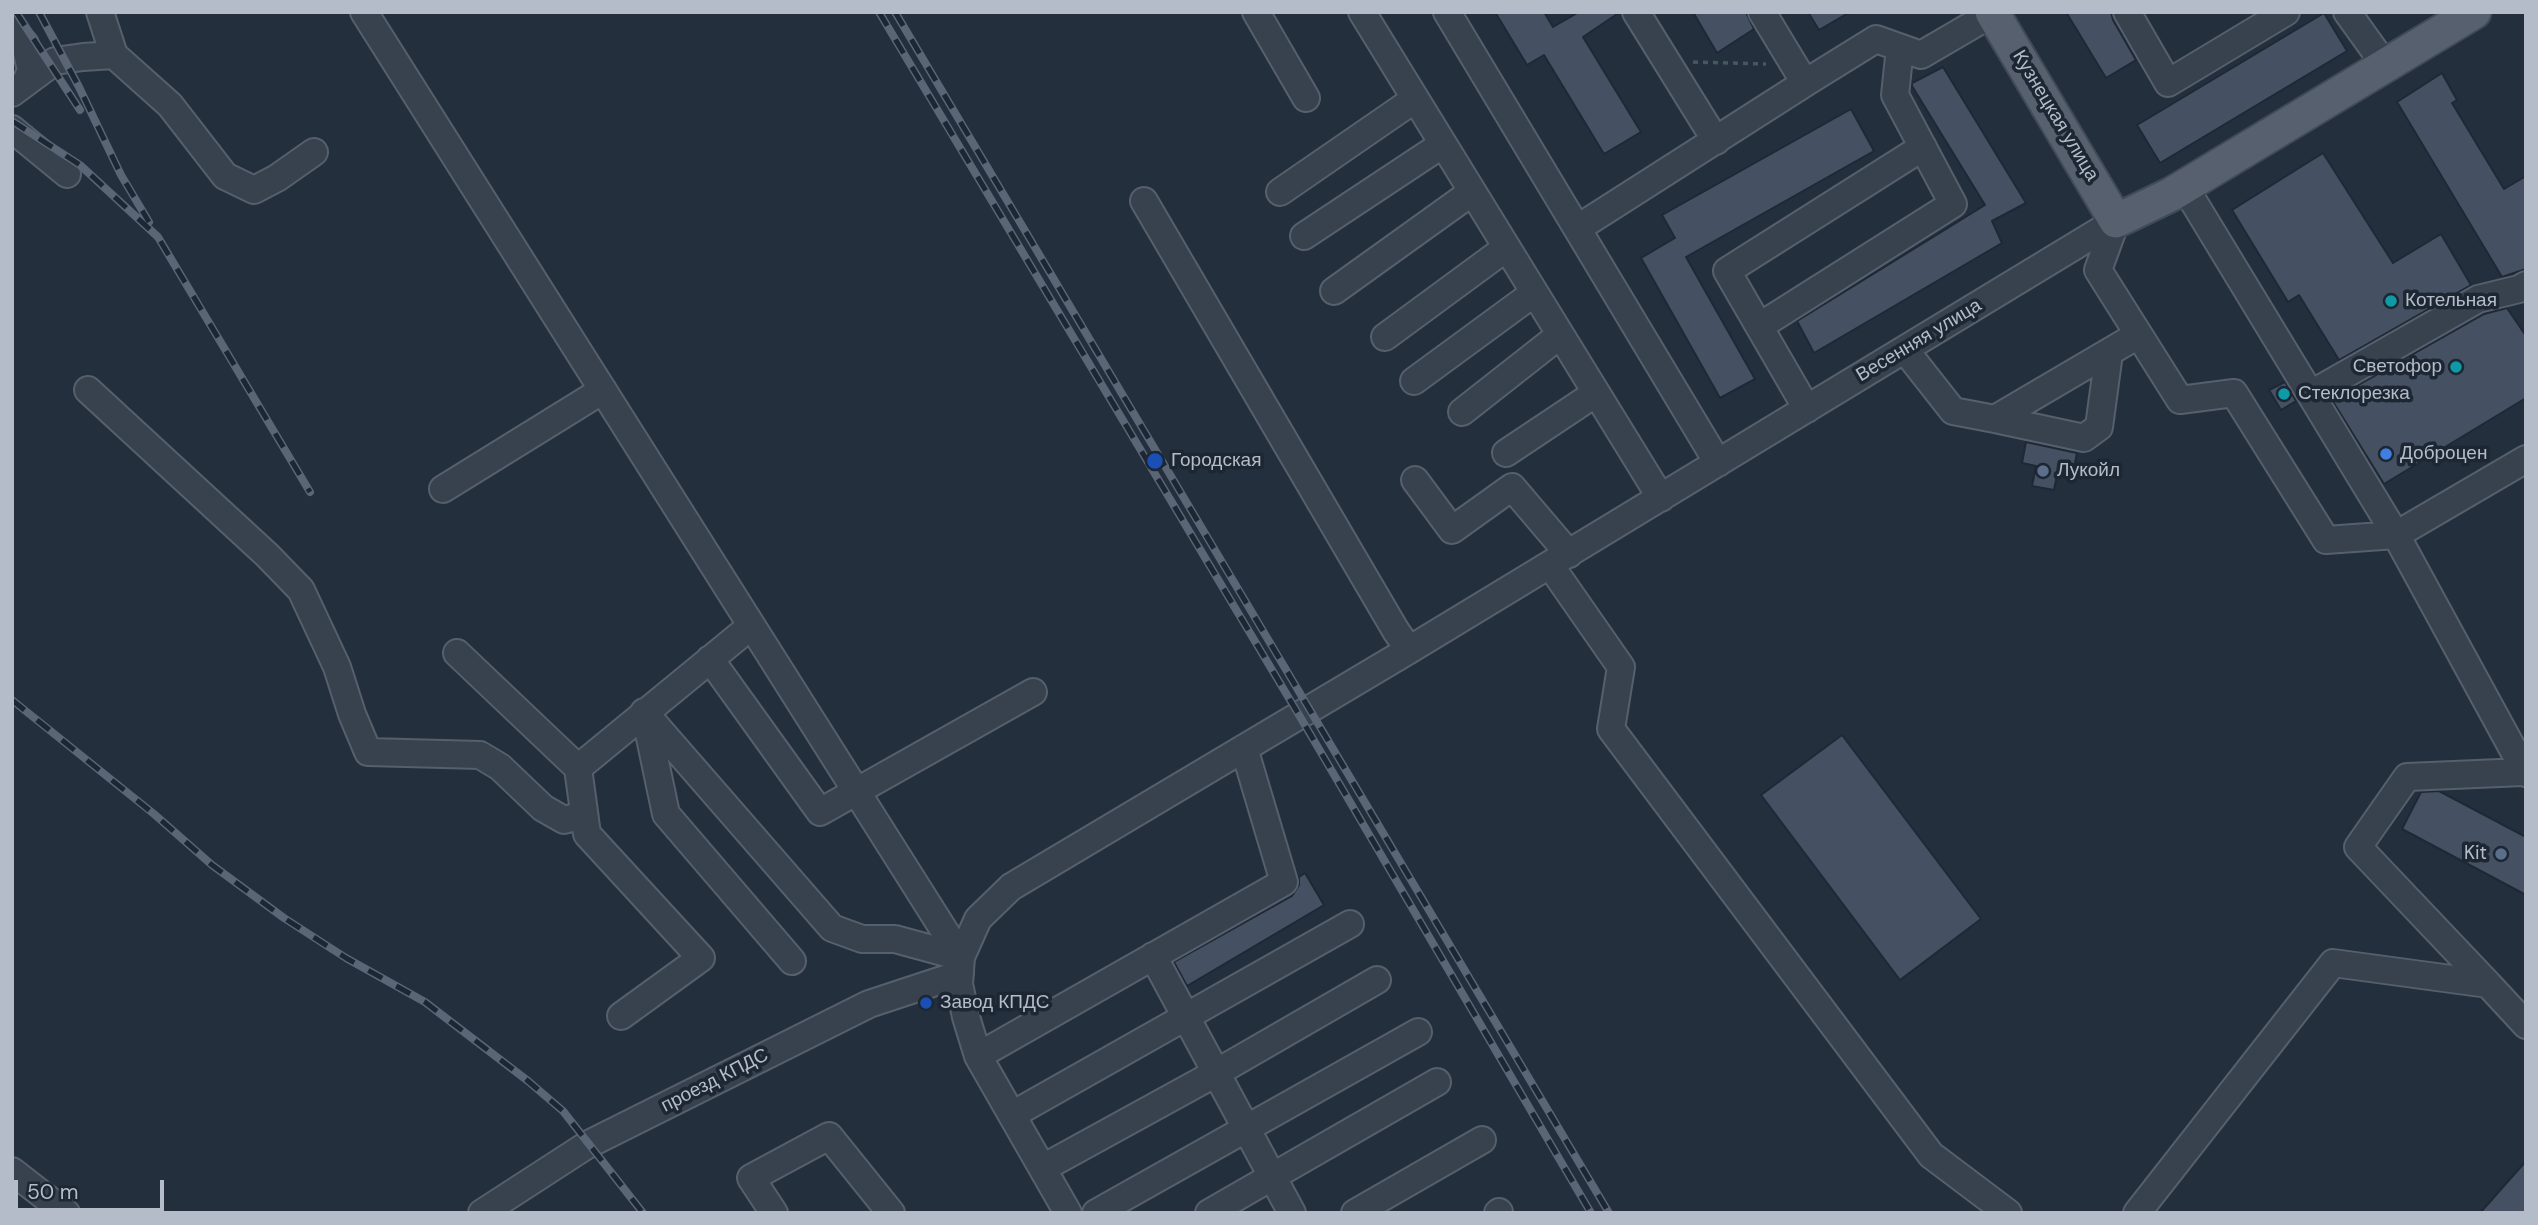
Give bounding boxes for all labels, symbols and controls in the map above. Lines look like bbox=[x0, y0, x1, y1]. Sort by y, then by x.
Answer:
street label: Кузнецкая улица bbox=[2007, 47, 2103, 185]
place label: Котельная bbox=[2405, 290, 2497, 312]
marker: Котельная bbox=[2383, 293, 2399, 309]
street label: Весенняя улица bbox=[1852, 295, 1986, 387]
place label: Светофор bbox=[2353, 356, 2442, 378]
marker: Светофор bbox=[2448, 359, 2464, 375]
place label: Стеклорезка bbox=[2298, 383, 2410, 405]
marker: Стеклорезка bbox=[2276, 386, 2292, 402]
place label: Доброцен bbox=[2400, 443, 2487, 465]
marker: Доброцен bbox=[2378, 446, 2394, 462]
place label: Городская bbox=[1171, 450, 1261, 472]
marker: Городская bbox=[1145, 451, 1165, 471]
place label: Лукойл bbox=[2057, 460, 2120, 482]
marker: Лукойл bbox=[2035, 463, 2051, 479]
place label: Kit bbox=[2464, 843, 2487, 865]
marker: Kit bbox=[2493, 846, 2509, 862]
place label: Завод КПДС bbox=[940, 992, 1050, 1014]
marker: Завод КПДС bbox=[918, 995, 934, 1011]
street label: проезд КПДС bbox=[658, 1044, 772, 1118]
scale bar bbox=[18, 1166, 168, 1210]
text: 50 m bbox=[27, 1178, 78, 1206]

